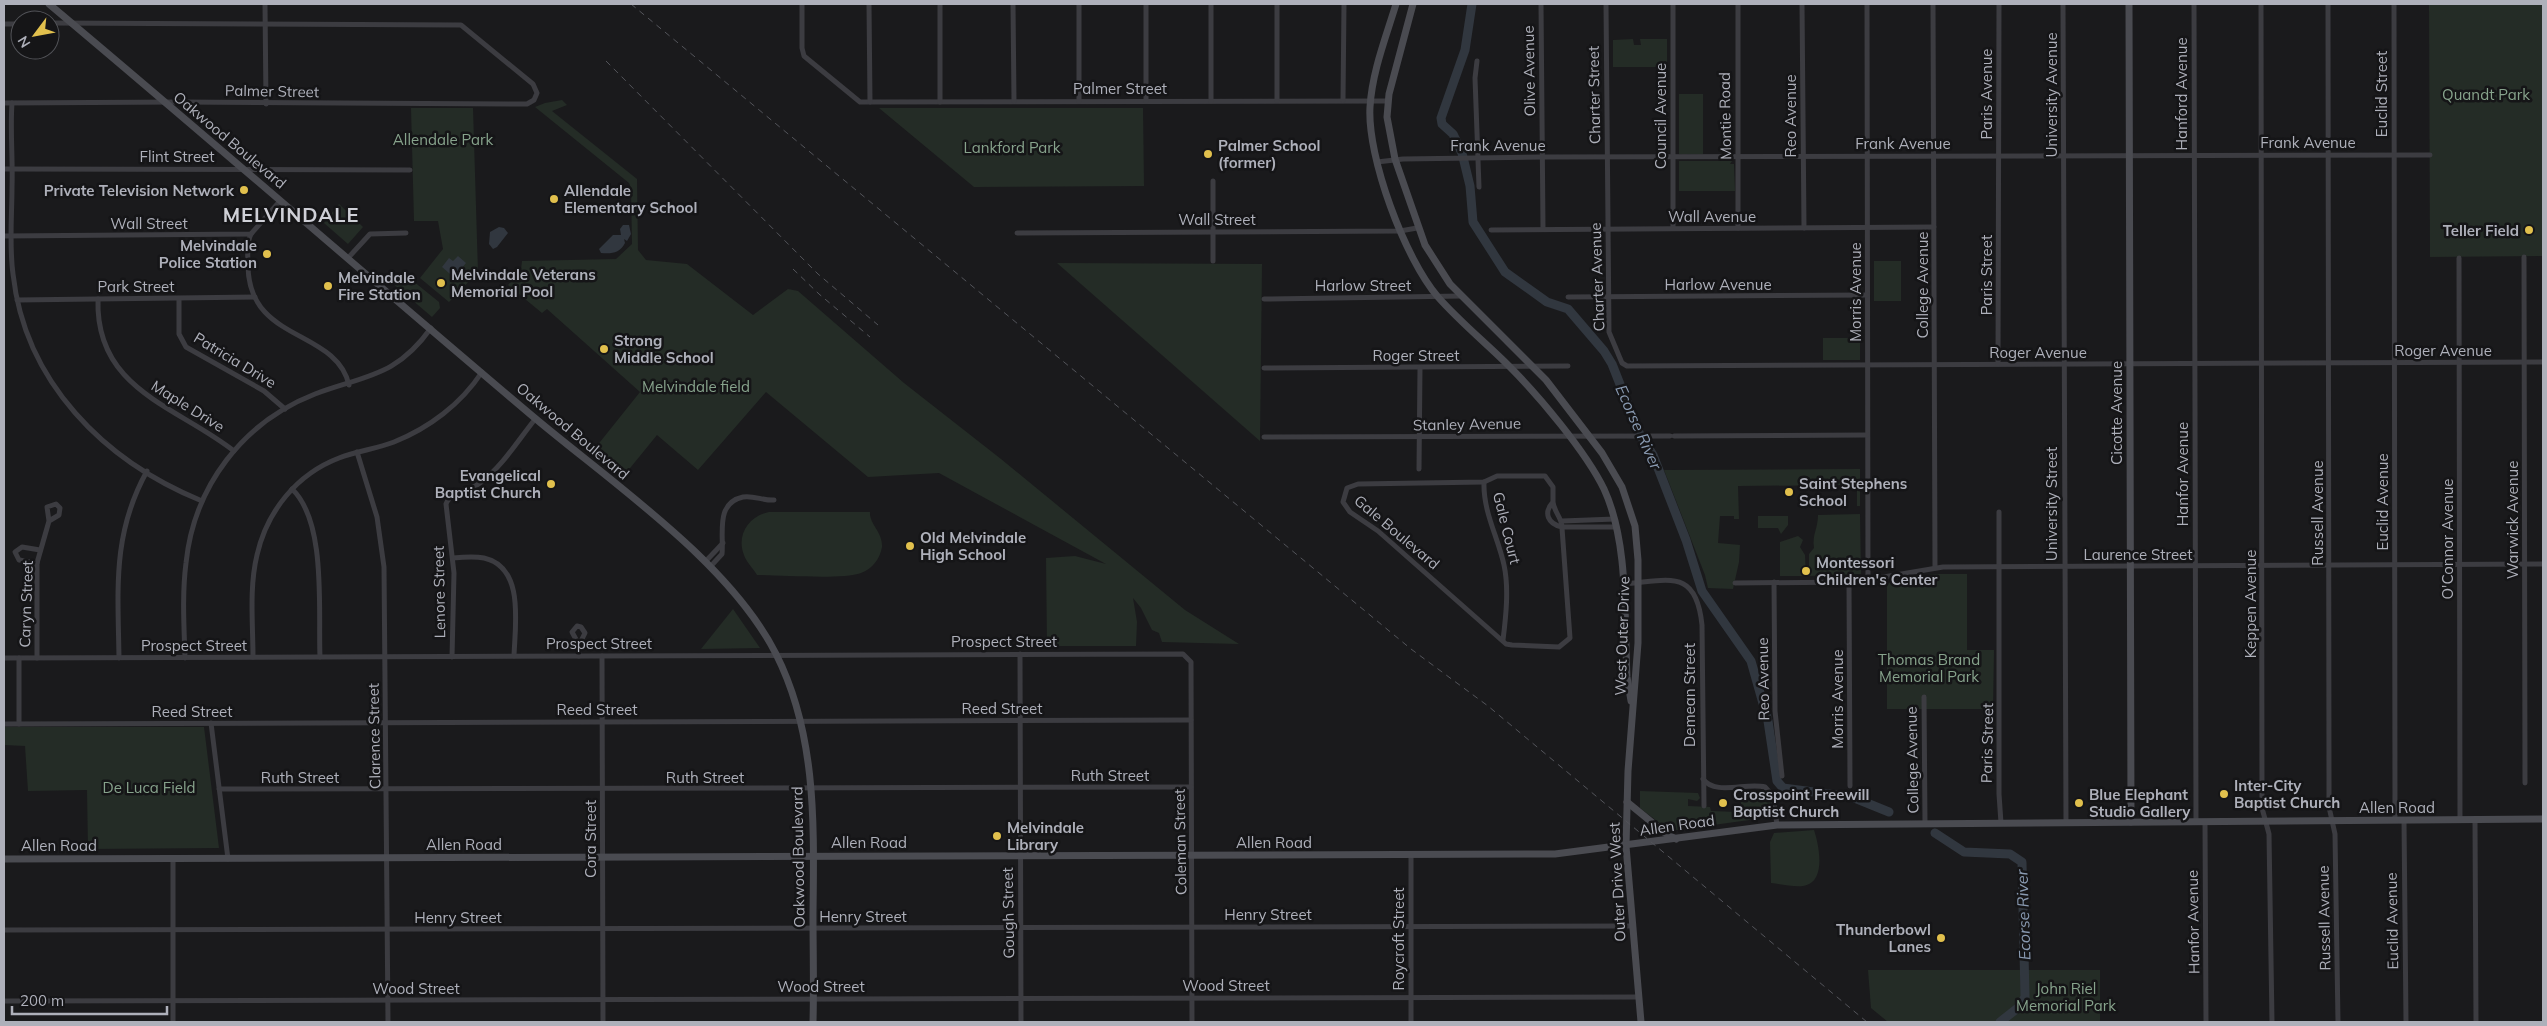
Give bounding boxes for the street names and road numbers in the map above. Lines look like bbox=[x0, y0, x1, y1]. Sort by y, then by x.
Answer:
street label: Olive Avenue bbox=[1519, 25, 1539, 117]
street label: University Avenue bbox=[2042, 32, 2061, 158]
street label: Hanford Avenue bbox=[2172, 37, 2191, 151]
street label: Charter Street bbox=[1584, 46, 1604, 144]
street label: Paris Avenue bbox=[1977, 48, 1996, 140]
street label: Euclid Street bbox=[2372, 51, 2391, 137]
street label: Council Avenue bbox=[1651, 63, 1670, 169]
street label: Montie Road bbox=[1715, 72, 1735, 160]
street label: Reo Avenue bbox=[1781, 74, 1800, 158]
street label: Palmer Street bbox=[1073, 79, 1167, 98]
street label: Palmer Street bbox=[225, 81, 319, 101]
street label: Oakwood Boulevard bbox=[170, 87, 290, 193]
street label: Frank Avenue bbox=[2260, 133, 2356, 152]
street label: Frank Avenue bbox=[1855, 134, 1951, 153]
street label: Frank Avenue bbox=[1450, 136, 1546, 155]
street label: Flint Street bbox=[139, 147, 215, 166]
street label: Wall Avenue bbox=[1668, 207, 1756, 226]
street label: Wall Street bbox=[1178, 210, 1256, 229]
street label: Wall Street bbox=[110, 214, 188, 233]
street label: Charter Avenue bbox=[1586, 222, 1608, 332]
street label: College Avenue bbox=[1913, 232, 1932, 338]
street label: Paris Street bbox=[1977, 235, 1996, 315]
street label: Morris Avenue bbox=[1846, 242, 1865, 342]
street label: Harlow Avenue bbox=[1664, 275, 1772, 294]
street label: Harlow Street bbox=[1315, 276, 1411, 295]
street label: Park Street bbox=[98, 277, 174, 296]
street label: Patricia Drive bbox=[190, 328, 280, 392]
street label: Roger Avenue bbox=[2394, 341, 2492, 360]
street label: Roger Avenue bbox=[1989, 343, 2087, 362]
street label: Roger Street bbox=[1373, 346, 1459, 365]
street label: Cicotte Avenue bbox=[2107, 361, 2126, 465]
street label: Maple Drive bbox=[148, 376, 228, 436]
street label: Oakwood Boulevard bbox=[513, 378, 633, 484]
street label: Stanley Avenue bbox=[1413, 414, 1521, 434]
street label: Hanfor Avenue bbox=[2173, 422, 2192, 526]
street label: University Street bbox=[2042, 447, 2061, 561]
street label: Euclid Avenue bbox=[2373, 453, 2392, 551]
street label: Russell Avenue bbox=[2308, 460, 2327, 566]
street label: Warwick Avenue bbox=[2503, 461, 2522, 579]
street label: O'Connor Avenue bbox=[2438, 479, 2457, 599]
street label: Gale Court bbox=[1489, 490, 1525, 566]
street label: Gale Boulevard bbox=[1350, 491, 1444, 573]
street label: Laurence Street bbox=[2084, 545, 2192, 564]
street label: Lenore Street bbox=[429, 546, 449, 638]
street label: Keppen Avenue bbox=[2241, 550, 2260, 658]
street label: Caryn Street bbox=[15, 560, 37, 648]
street label: West Outer Drive bbox=[1610, 576, 1634, 696]
street label: Prospect Street bbox=[951, 632, 1057, 651]
street label: Prospect Street bbox=[546, 634, 652, 653]
street label: Prospect Street bbox=[141, 636, 247, 655]
street label: Reo Avenue bbox=[1753, 637, 1773, 721]
street label: Demean Street bbox=[1680, 643, 1699, 747]
street label: Morris Avenue bbox=[1828, 649, 1847, 749]
street label: Clarence Street bbox=[364, 683, 384, 789]
street label: Reed Street bbox=[962, 699, 1042, 718]
street label: Reed Street bbox=[557, 700, 637, 719]
street label: Reed Street bbox=[152, 702, 232, 721]
street label: Paris Street bbox=[1977, 703, 1997, 783]
street label: College Avenue bbox=[1902, 706, 1922, 814]
street label: Ruth Street bbox=[1071, 766, 1149, 785]
street label: Ruth Street bbox=[261, 768, 339, 787]
street label: Ruth Street bbox=[666, 768, 744, 787]
street label: Oakwood Boulevard bbox=[787, 786, 809, 928]
street label: Coleman Street bbox=[1170, 789, 1190, 895]
street label: Allen Road bbox=[2359, 798, 2435, 817]
street label: Cora Street bbox=[581, 800, 600, 878]
street label: Allen Road bbox=[1638, 810, 1716, 840]
street label: Outer Drive West bbox=[1604, 822, 1630, 942]
street label: Allen Road bbox=[831, 833, 907, 852]
street label: Allen Road bbox=[1236, 833, 1312, 852]
street label: Allen Road bbox=[426, 835, 502, 854]
street label: Allen Road bbox=[21, 836, 97, 855]
street label: Russell Avenue bbox=[2314, 865, 2334, 971]
street label: Gough Street bbox=[998, 867, 1018, 959]
street label: Hanfor Avenue bbox=[2183, 870, 2203, 974]
street label: Euclid Avenue bbox=[2382, 872, 2402, 970]
street label: Roycroft Street bbox=[1389, 887, 1408, 991]
street label: Henry Street bbox=[1224, 905, 1312, 924]
street label: Henry Street bbox=[819, 907, 907, 926]
street label: Henry Street bbox=[414, 908, 502, 927]
street label: Wood Street bbox=[1182, 976, 1270, 995]
street label: Wood Street bbox=[777, 977, 865, 996]
street label: Wood Street bbox=[372, 979, 460, 998]

